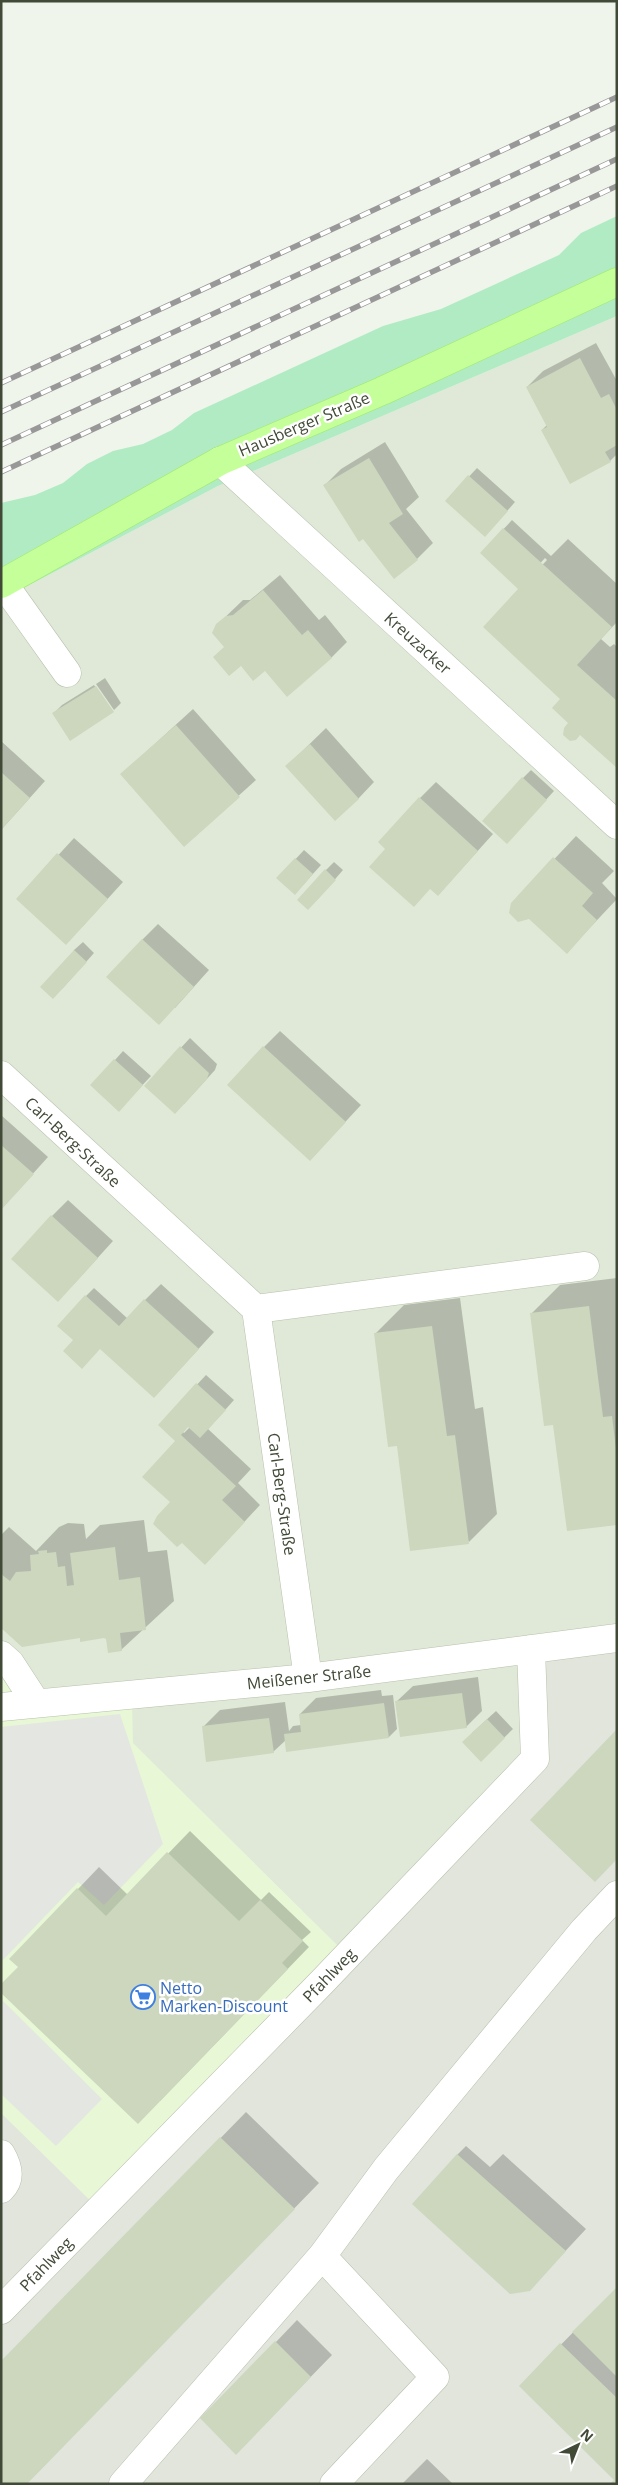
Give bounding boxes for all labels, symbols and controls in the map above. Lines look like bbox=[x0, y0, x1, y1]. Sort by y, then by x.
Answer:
street label: Hausberger Straße bbox=[235, 386, 373, 462]
street label: Kreuzacker bbox=[380, 607, 457, 679]
street label: Carl-Berg-Straße bbox=[20, 1092, 126, 1192]
street label: Carl-Berg-Straße bbox=[263, 1431, 301, 1557]
street label: Meißener Straße bbox=[246, 1660, 372, 1694]
street label: Pfahlweg bbox=[298, 1943, 361, 2007]
place label: Netto Marken-Discount bbox=[160, 1977, 288, 2017]
supermarket icon: Netto Marken-Discount bbox=[130, 1984, 156, 2010]
street label: Pfahlweg bbox=[15, 2232, 78, 2296]
north arrow bbox=[553, 2420, 603, 2470]
text: N bbox=[577, 2424, 598, 2446]

